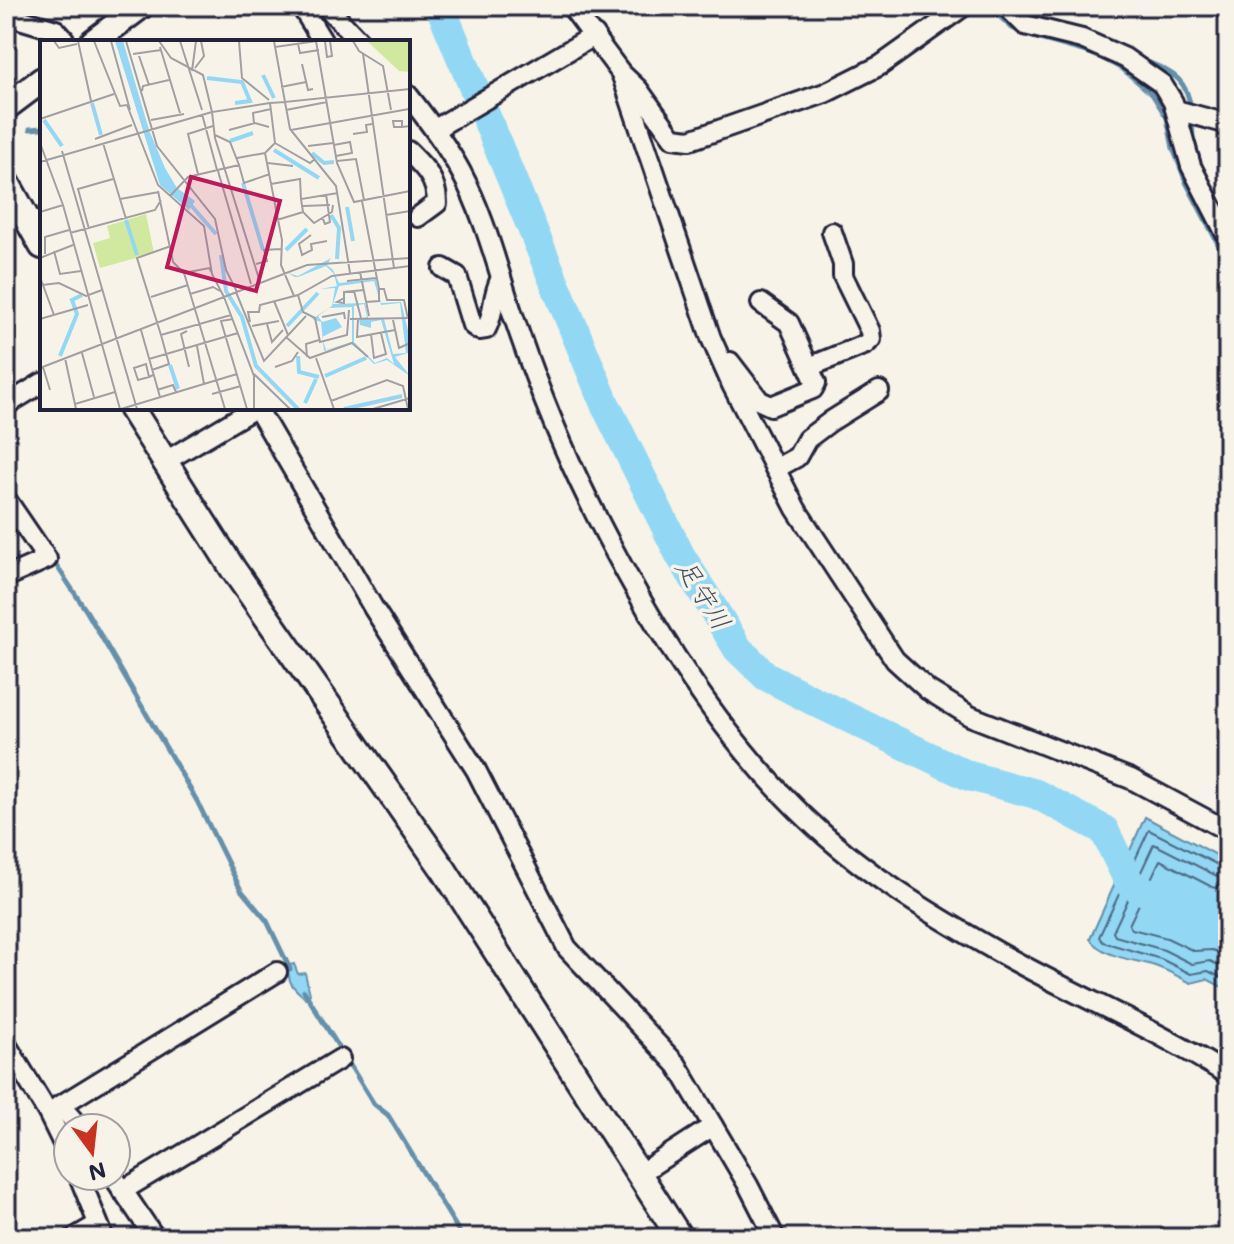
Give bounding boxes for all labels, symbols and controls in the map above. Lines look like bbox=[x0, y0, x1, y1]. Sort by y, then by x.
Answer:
inset map bbox=[40, 40, 410, 410]
water label: 足守川 bbox=[669, 552, 739, 636]
north arrow bbox=[52, 1112, 132, 1192]
text: N bbox=[85, 1156, 109, 1188]

